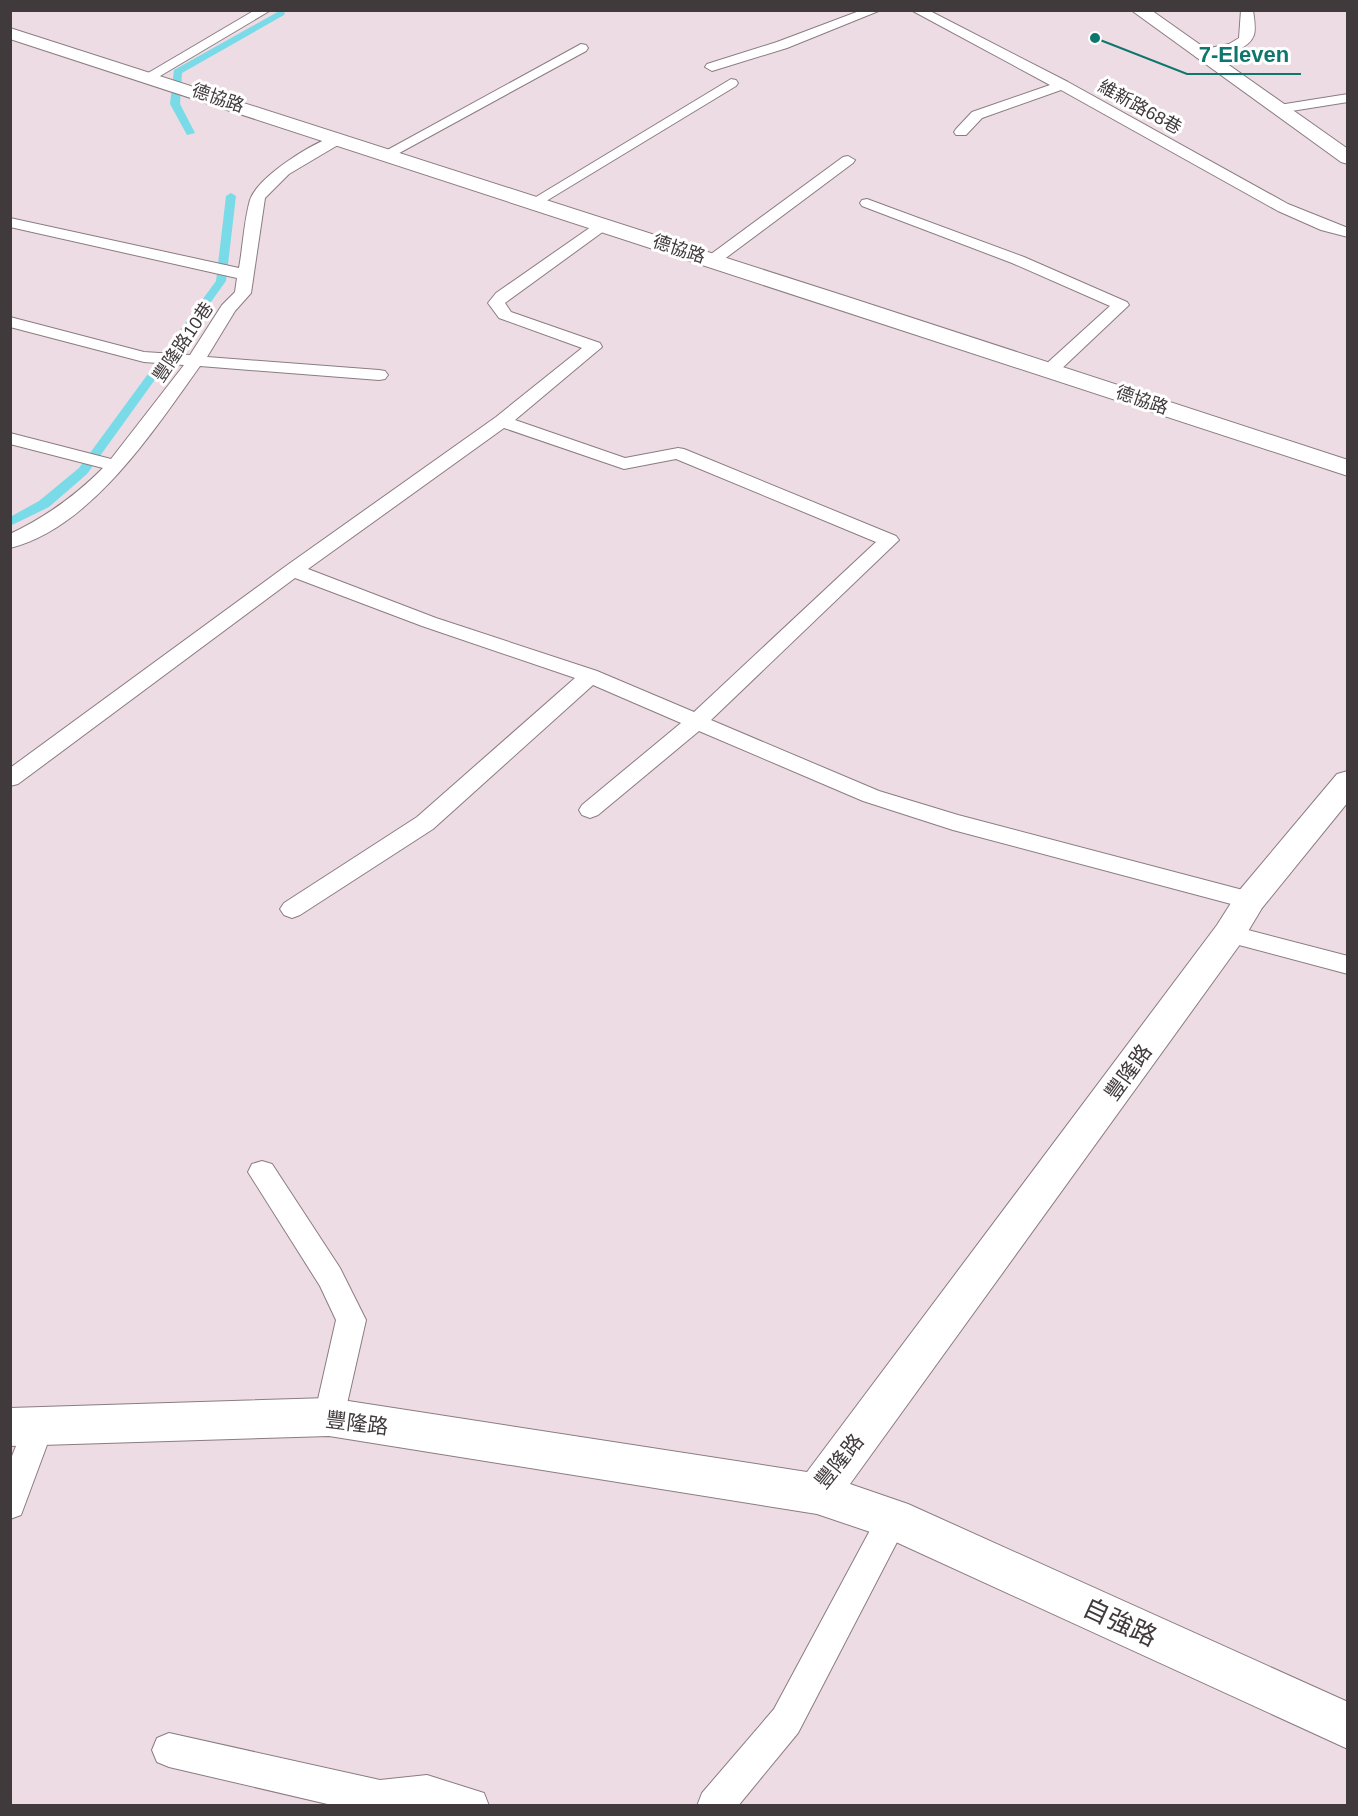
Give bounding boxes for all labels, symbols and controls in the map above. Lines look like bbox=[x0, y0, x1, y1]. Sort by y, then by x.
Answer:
callout: 7-Eleven bbox=[1187, 34, 1301, 74]
text: 7-Eleven bbox=[1199, 42, 1289, 67]
street label: 維新路68巷 bbox=[1095, 76, 1185, 138]
street label: 德協路 bbox=[189, 80, 247, 116]
street label: 德協路 bbox=[650, 231, 708, 267]
street label: 豐隆路10巷 bbox=[149, 298, 217, 386]
street label: 德協路 bbox=[1113, 382, 1171, 418]
street label: 豐隆路 bbox=[1100, 1040, 1156, 1104]
street label: 豐隆路 bbox=[324, 1408, 390, 1438]
street label: 豐隆路 bbox=[810, 1429, 868, 1493]
street label: 自強路 bbox=[1078, 1592, 1162, 1652]

